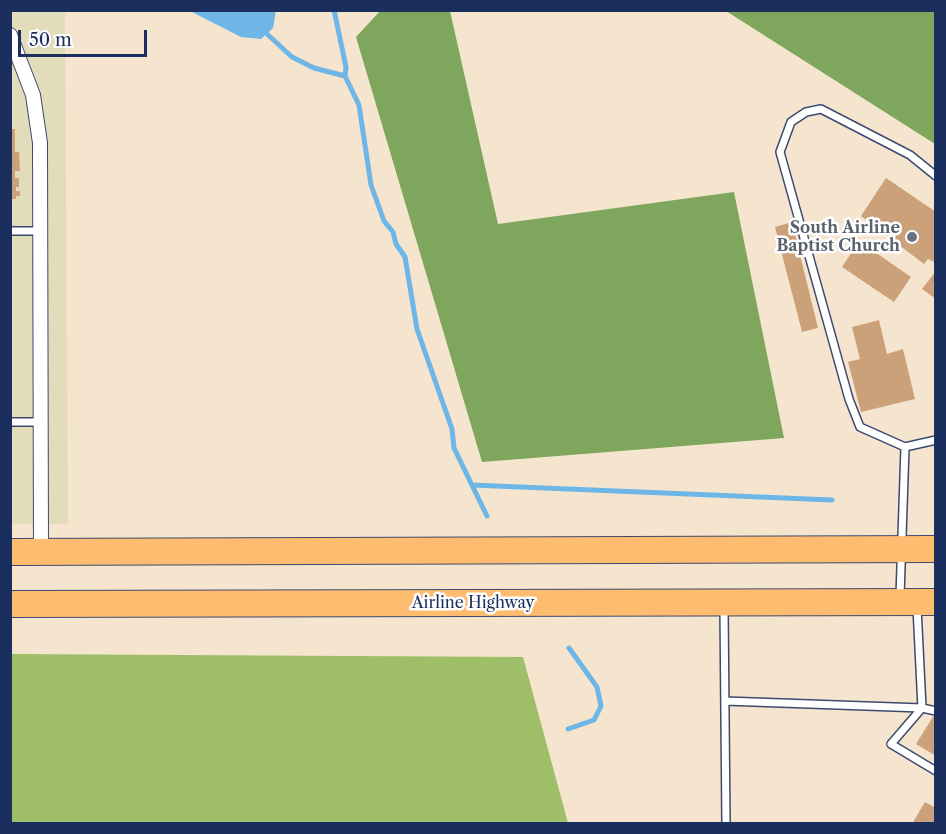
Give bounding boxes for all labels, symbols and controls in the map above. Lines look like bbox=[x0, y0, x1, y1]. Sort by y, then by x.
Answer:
scale bar bbox=[21, 18, 150, 56]
text: 50 m bbox=[29, 29, 72, 51]
place label: South Airline Baptist Church bbox=[776, 218, 900, 256]
marker: South Airline Baptist Church bbox=[905, 230, 919, 244]
street label: Airline Highway bbox=[412, 593, 534, 613]

